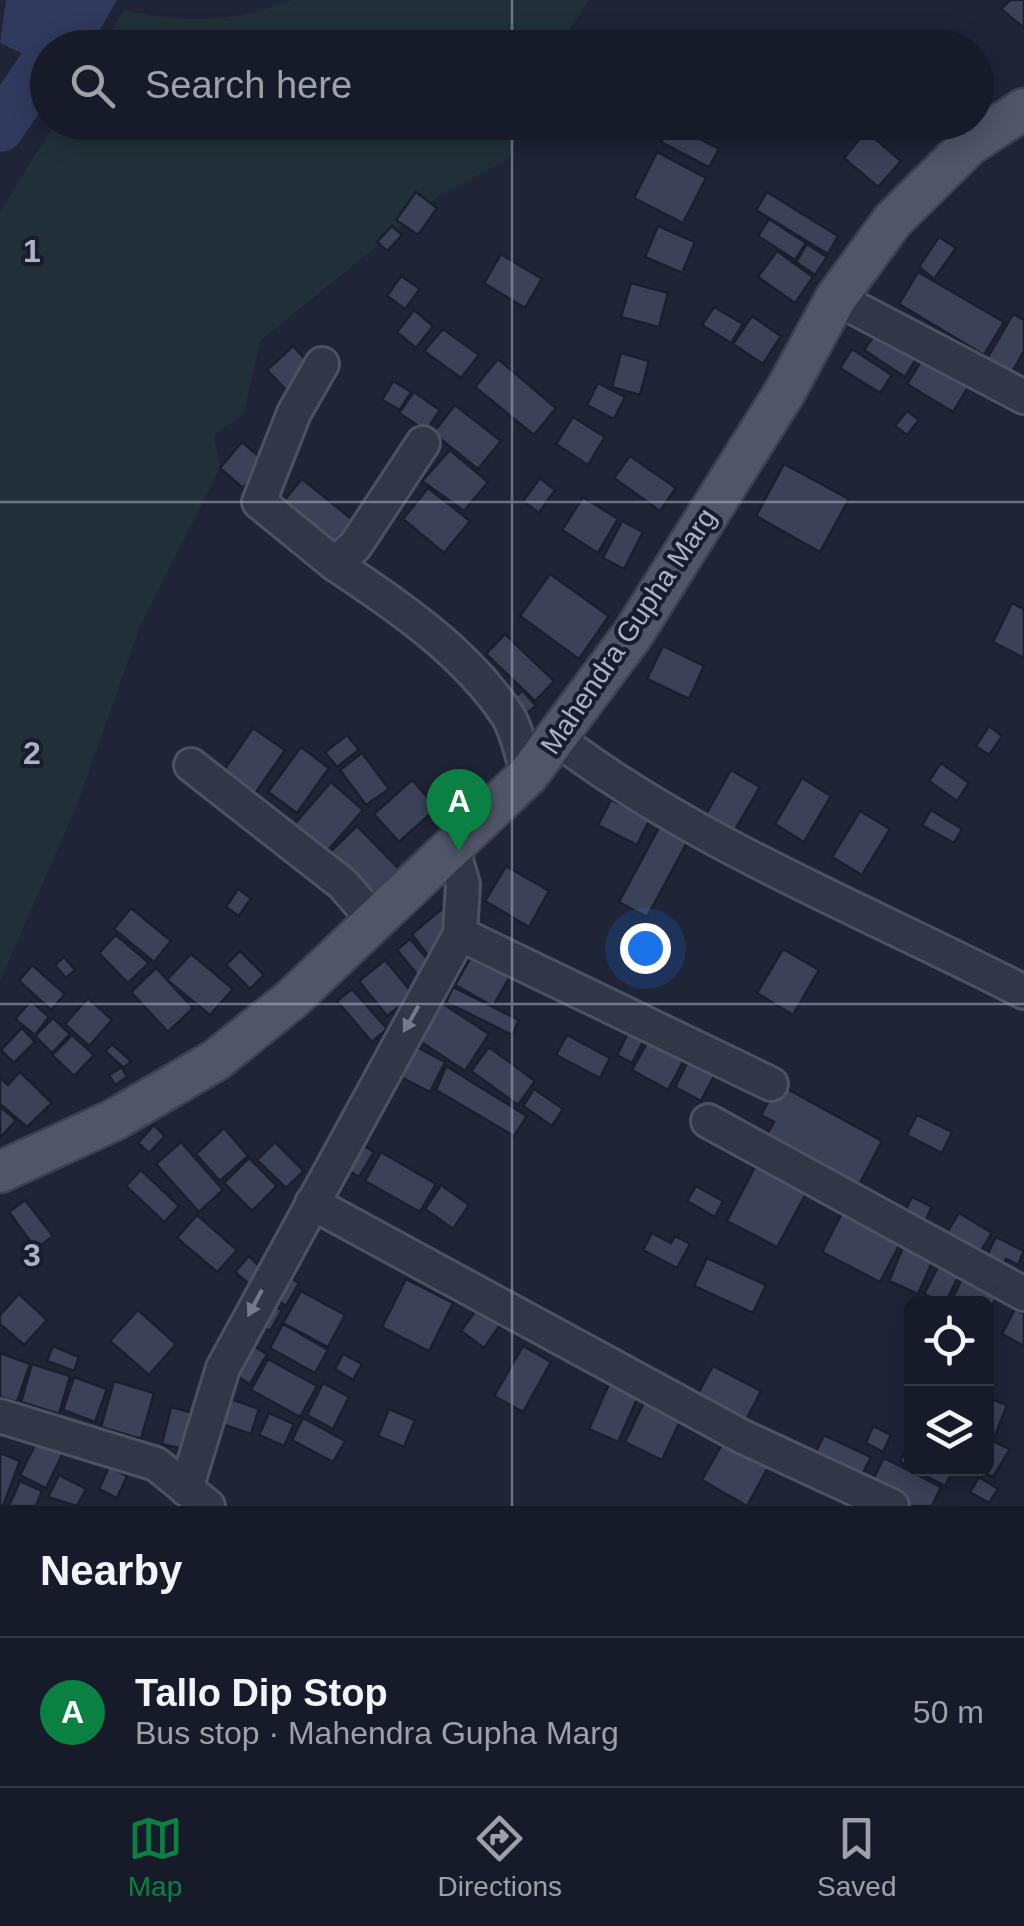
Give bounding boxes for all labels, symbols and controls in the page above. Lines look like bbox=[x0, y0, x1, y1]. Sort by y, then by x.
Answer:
search box bbox=[30, 30, 994, 140]
icon: search bbox=[65, 58, 120, 113]
text: Search here bbox=[145, 64, 352, 106]
text: 1 bbox=[23, 233, 41, 269]
street label: Mahendra Gupha Marg bbox=[535, 503, 722, 760]
text: 2 bbox=[23, 735, 41, 771]
pin: A bbox=[426, 768, 492, 851]
your location bbox=[620, 923, 671, 974]
one-way arrow bbox=[403, 1005, 420, 1033]
text: 3 bbox=[23, 1237, 41, 1273]
one-way arrow bbox=[247, 1289, 264, 1318]
map controls bbox=[904, 1296, 994, 1476]
button: locate bbox=[904, 1296, 994, 1386]
button: layers bbox=[904, 1386, 994, 1476]
text: Nearby bbox=[40, 1547, 182, 1594]
text: Tallo Dip Stop bbox=[135, 1672, 388, 1714]
text: A bbox=[61, 1694, 84, 1730]
text: 50 m bbox=[913, 1694, 984, 1730]
text: Bus stop · Mahendra Gupha Marg bbox=[135, 1715, 619, 1751]
tab: Map bbox=[128, 1811, 183, 1903]
tab: Directions bbox=[438, 1811, 562, 1903]
tab: Saved bbox=[817, 1811, 896, 1903]

